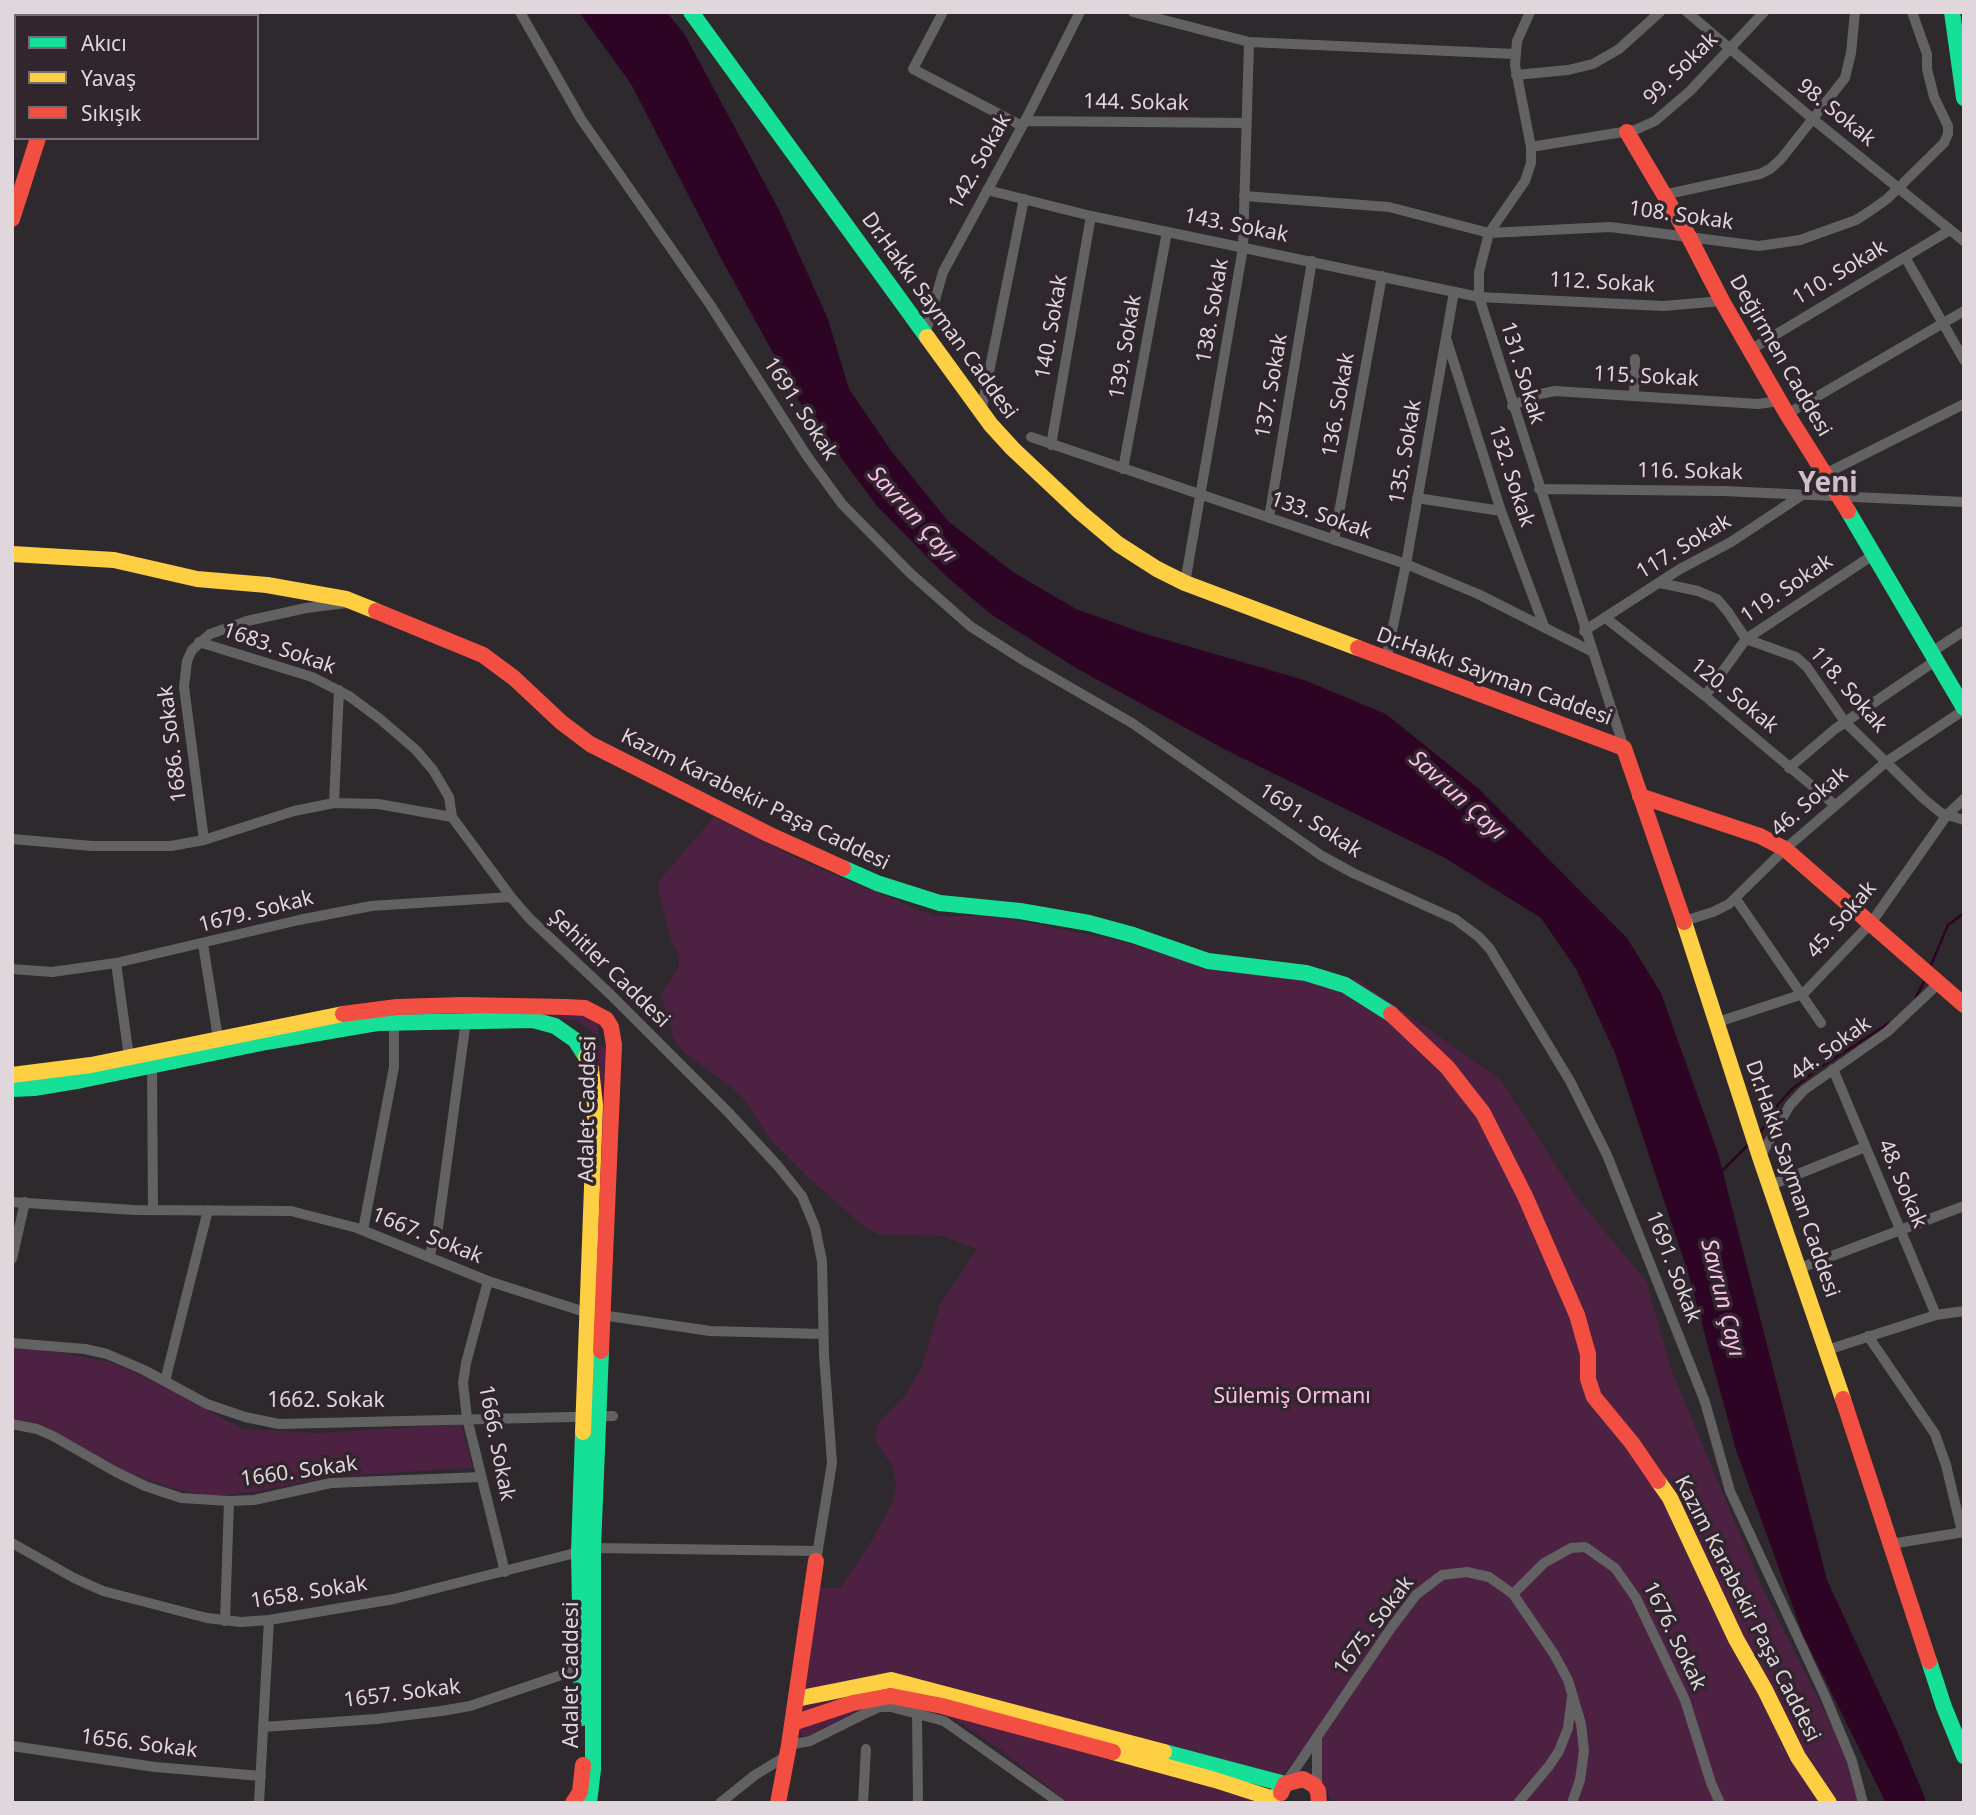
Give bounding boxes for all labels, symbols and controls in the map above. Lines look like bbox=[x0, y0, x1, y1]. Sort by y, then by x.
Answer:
legend bbox=[14, 14, 259, 140]
street label: 99. Sokak bbox=[1639, 27, 1723, 111]
text: Akıcı bbox=[81, 29, 127, 57]
text: Yavaş bbox=[81, 64, 136, 92]
street label: 98. Sokak bbox=[1792, 74, 1880, 152]
street label: 144. Sokak bbox=[1083, 89, 1189, 117]
text: Sıkışık bbox=[81, 99, 141, 127]
street label: 142. Sokak bbox=[943, 110, 1017, 214]
street label: 108. Sokak bbox=[1627, 196, 1735, 236]
street label: 143. Sokak bbox=[1182, 204, 1290, 248]
street label: Dr.Hakkı Sayman Caddesi bbox=[856, 208, 1022, 424]
street label: 110. Sokak bbox=[1788, 235, 1892, 311]
street label: 138. Sokak bbox=[1191, 257, 1235, 365]
street label: 112. Sokak bbox=[1549, 268, 1655, 298]
street label: Değirmen Caddesi bbox=[1724, 271, 1836, 441]
street label: 140. Sokak bbox=[1030, 273, 1074, 381]
street label: 139. Sokak bbox=[1104, 293, 1148, 401]
street label: 131. Sokak bbox=[1495, 319, 1549, 427]
street label: 137. Sokak bbox=[1250, 332, 1294, 440]
street label: 136. Sokak bbox=[1317, 351, 1361, 459]
street label: 1691. Sokak bbox=[757, 353, 843, 465]
street label: 115. Sokak bbox=[1593, 362, 1699, 392]
street label: 135. Sokak bbox=[1384, 398, 1428, 506]
street label: 132. Sokak bbox=[1483, 422, 1539, 530]
street label: 116. Sokak bbox=[1637, 458, 1743, 486]
water label: Savrun Çayı bbox=[861, 461, 963, 569]
district label: Yeni bbox=[1798, 467, 1858, 501]
street label: 133. Sokak bbox=[1267, 487, 1375, 545]
street label: 117. Sokak bbox=[1632, 509, 1736, 585]
street label: 119. Sokak bbox=[1736, 549, 1838, 629]
street label: 1683. Sokak bbox=[219, 618, 339, 680]
street label: Dr.Hakkı Sayman Caddesi bbox=[1373, 623, 1615, 731]
street label: 118. Sokak bbox=[1804, 642, 1892, 738]
street label: 120. Sokak bbox=[1685, 653, 1783, 739]
street label: 1686. Sokak bbox=[153, 684, 193, 804]
street label: Kazım Karabekir Paşa Caddesi bbox=[617, 724, 893, 876]
water label: Savrun Çayı bbox=[1403, 745, 1511, 847]
street label: 46. Sokak bbox=[1766, 762, 1854, 842]
street label: 1691. Sokak bbox=[1254, 778, 1366, 864]
street label: 45. Sokak bbox=[1802, 876, 1882, 964]
street label: 1679. Sokak bbox=[196, 886, 316, 938]
street label: Şehitler Caddesi bbox=[543, 905, 675, 1033]
street label: 44. Sokak bbox=[1786, 1011, 1876, 1087]
street label: Adalet Caddesi bbox=[574, 1035, 602, 1183]
street label: Dr.Hakkı Sayman Caddesi bbox=[1740, 1057, 1844, 1301]
street label: 48. Sokak bbox=[1872, 1136, 1932, 1232]
street label: 1667. Sokak bbox=[368, 1202, 486, 1270]
street label: 1691. Sokak bbox=[1640, 1208, 1706, 1326]
water label: Savrun Çayı bbox=[1694, 1236, 1750, 1360]
street label: 1666. Sokak bbox=[472, 1383, 520, 1503]
park label: Sülemiş Ormanı bbox=[1213, 1384, 1371, 1410]
street label: 1662. Sokak bbox=[267, 1388, 385, 1414]
street label: 1660. Sokak bbox=[239, 1451, 359, 1493]
street label: Kazım Karabekir Paşa Caddesi bbox=[1669, 1472, 1825, 1746]
street label: 1658. Sokak bbox=[249, 1571, 369, 1615]
street label: 1675. Sokak bbox=[1329, 1571, 1419, 1681]
street label: 1676. Sokak bbox=[1637, 1578, 1711, 1694]
street label: Adalet Caddesi bbox=[559, 1602, 585, 1748]
street label: 1657. Sokak bbox=[342, 1674, 462, 1714]
street label: 1656. Sokak bbox=[79, 1724, 199, 1764]

